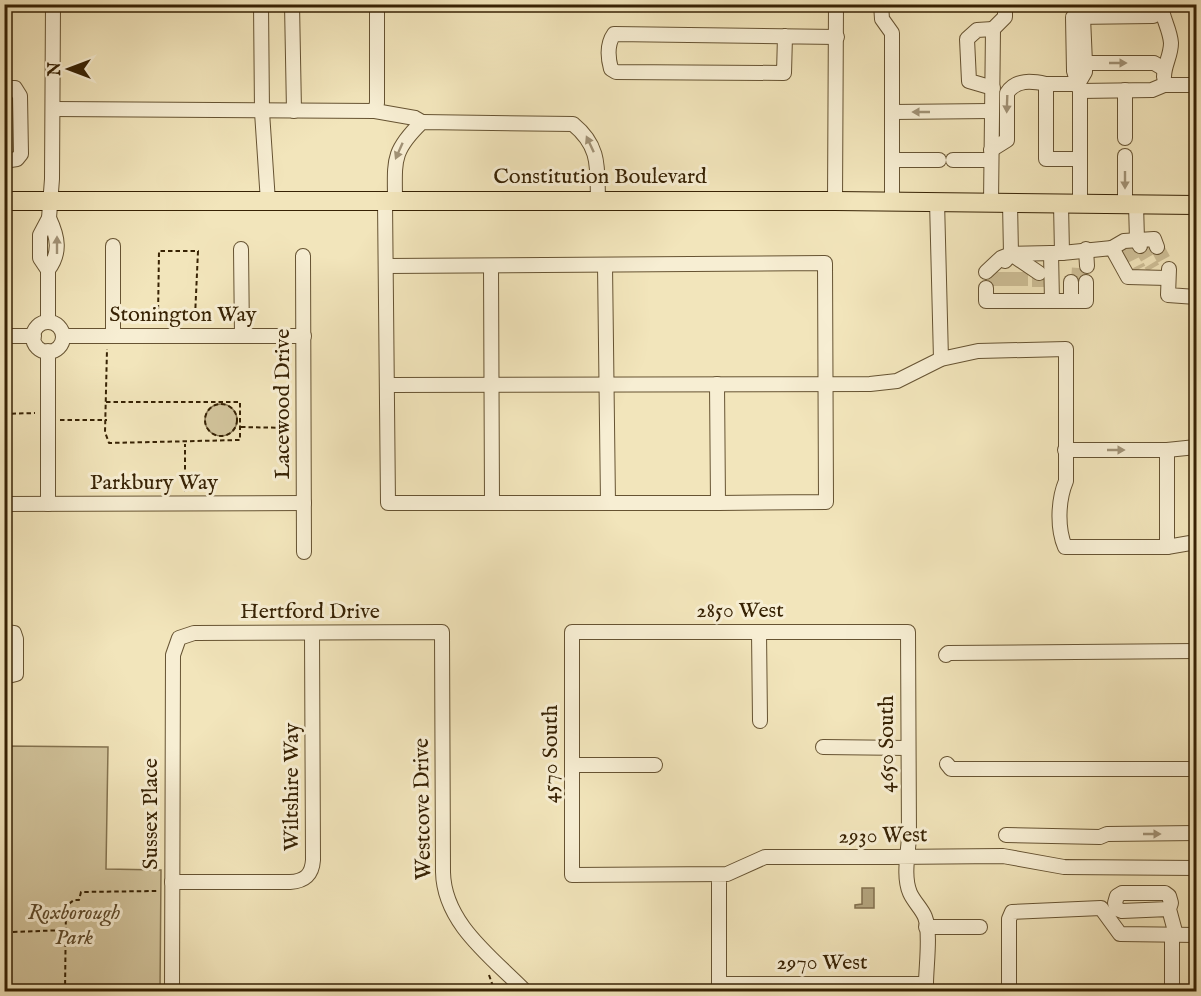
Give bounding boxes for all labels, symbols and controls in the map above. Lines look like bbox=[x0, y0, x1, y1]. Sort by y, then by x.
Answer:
north arrow bbox=[39, 39, 99, 99]
one-way arrow bbox=[1109, 58, 1128, 68]
text: N bbox=[46, 62, 66, 77]
one-way arrow bbox=[1002, 95, 1012, 114]
one-way arrow bbox=[911, 107, 930, 117]
one-way arrow bbox=[586, 136, 595, 153]
one-way arrow bbox=[394, 142, 404, 160]
street label: Constitution Boulevard bbox=[493, 163, 707, 191]
one-way arrow bbox=[1120, 170, 1130, 189]
one-way arrow bbox=[52, 235, 62, 254]
street label: Stonington Way bbox=[109, 301, 257, 329]
street label: Lacewood Drive bbox=[269, 329, 297, 479]
one-way arrow bbox=[1107, 445, 1126, 455]
street label: Parkbury Way bbox=[90, 469, 218, 497]
street label: 2850 West bbox=[696, 597, 784, 625]
street label: Hertford Drive bbox=[240, 598, 380, 626]
street label: 4650 South bbox=[873, 695, 901, 793]
street label: 4570 South bbox=[537, 705, 565, 803]
street label: Wiltshire Way bbox=[278, 723, 306, 851]
street label: Westcove Drive bbox=[408, 738, 438, 880]
street label: Sussex Place bbox=[137, 758, 165, 870]
street label: 2930 West bbox=[838, 821, 928, 851]
one-way arrow bbox=[1142, 829, 1161, 839]
park label: Roxborough Park bbox=[28, 899, 120, 952]
street label: 2970 West bbox=[776, 949, 868, 977]

